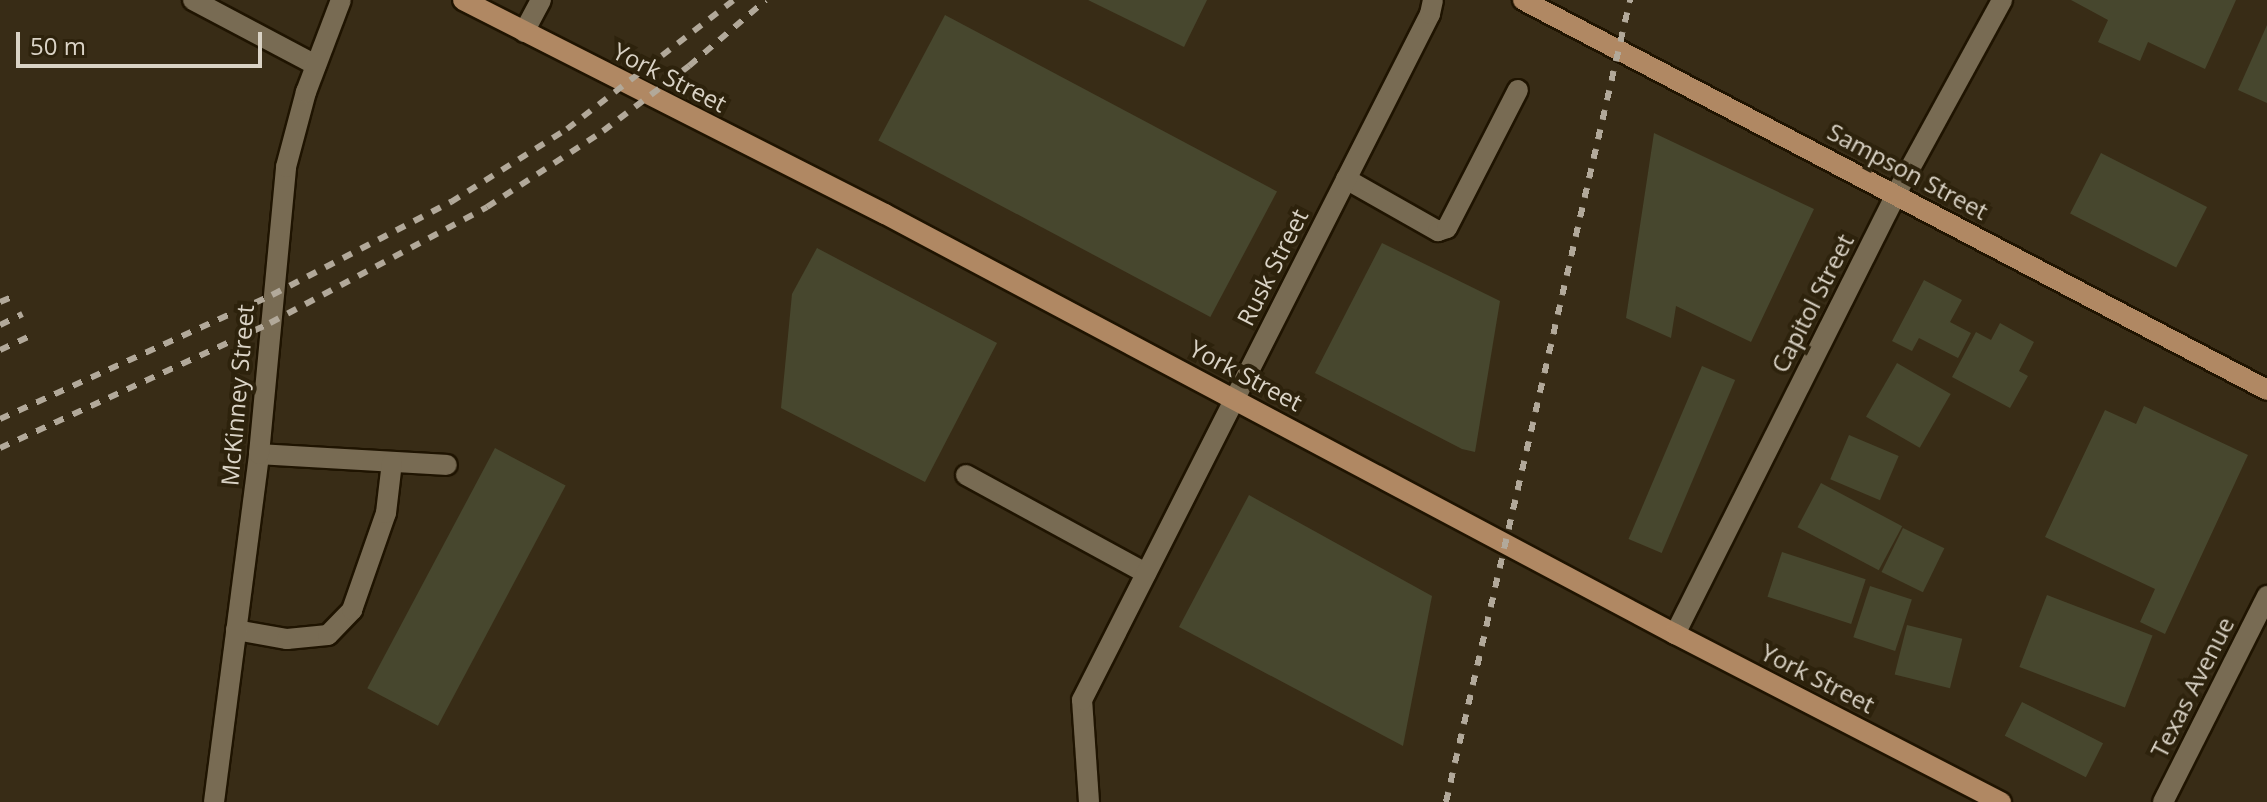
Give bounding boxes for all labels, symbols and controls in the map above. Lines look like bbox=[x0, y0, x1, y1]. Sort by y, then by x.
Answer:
scale bar bbox=[20, 16, 266, 66]
text: 50 m bbox=[30, 29, 86, 62]
street label: York Street bbox=[608, 36, 732, 118]
street label: Sampson Street bbox=[1823, 117, 1993, 225]
street label: Rusk Street bbox=[1230, 204, 1314, 330]
street label: Capitol Street bbox=[1765, 229, 1859, 377]
street label: McKinney Street bbox=[215, 303, 259, 487]
street label: York Street bbox=[1185, 333, 1307, 417]
street label: Texas Avenue bbox=[2144, 612, 2240, 762]
street label: York Street bbox=[1756, 637, 1880, 719]

